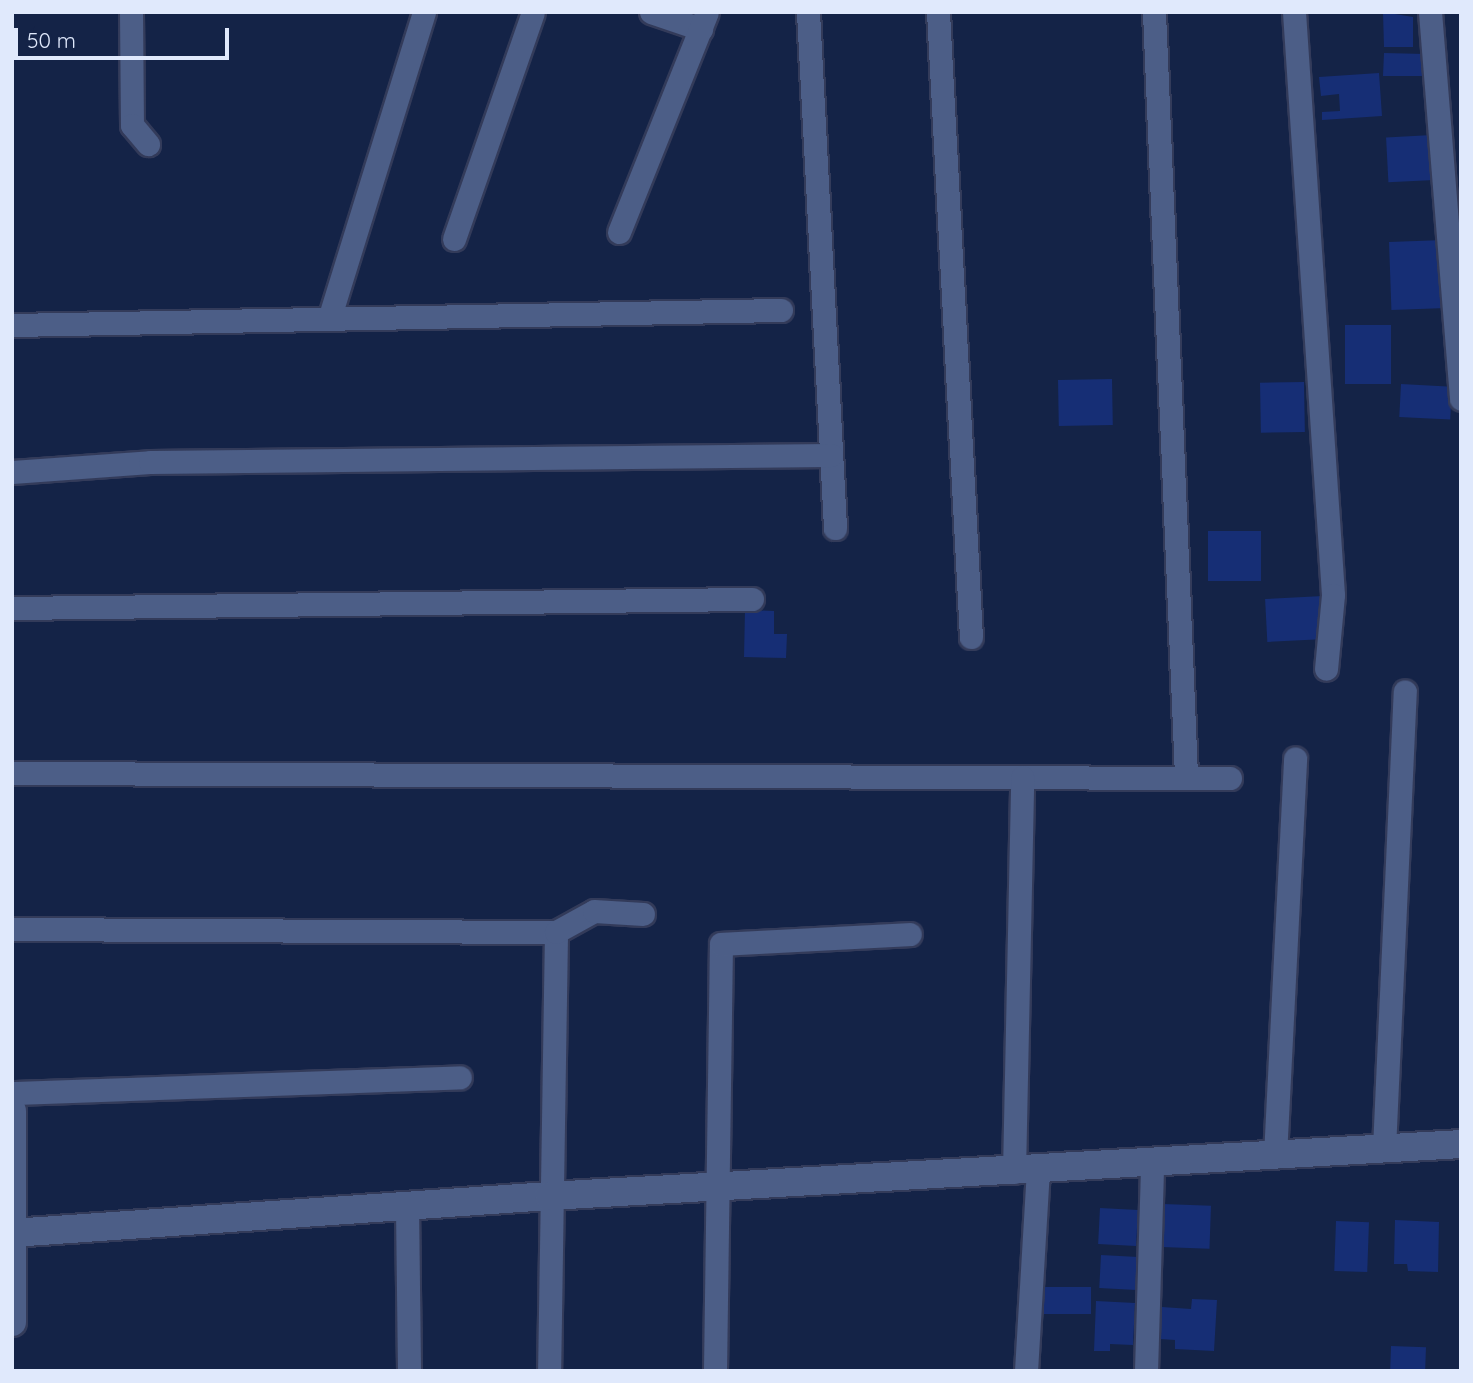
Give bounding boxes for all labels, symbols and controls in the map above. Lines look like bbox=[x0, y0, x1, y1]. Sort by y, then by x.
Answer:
scale bar bbox=[18, 14, 233, 58]
text: 50 m bbox=[27, 27, 76, 53]

